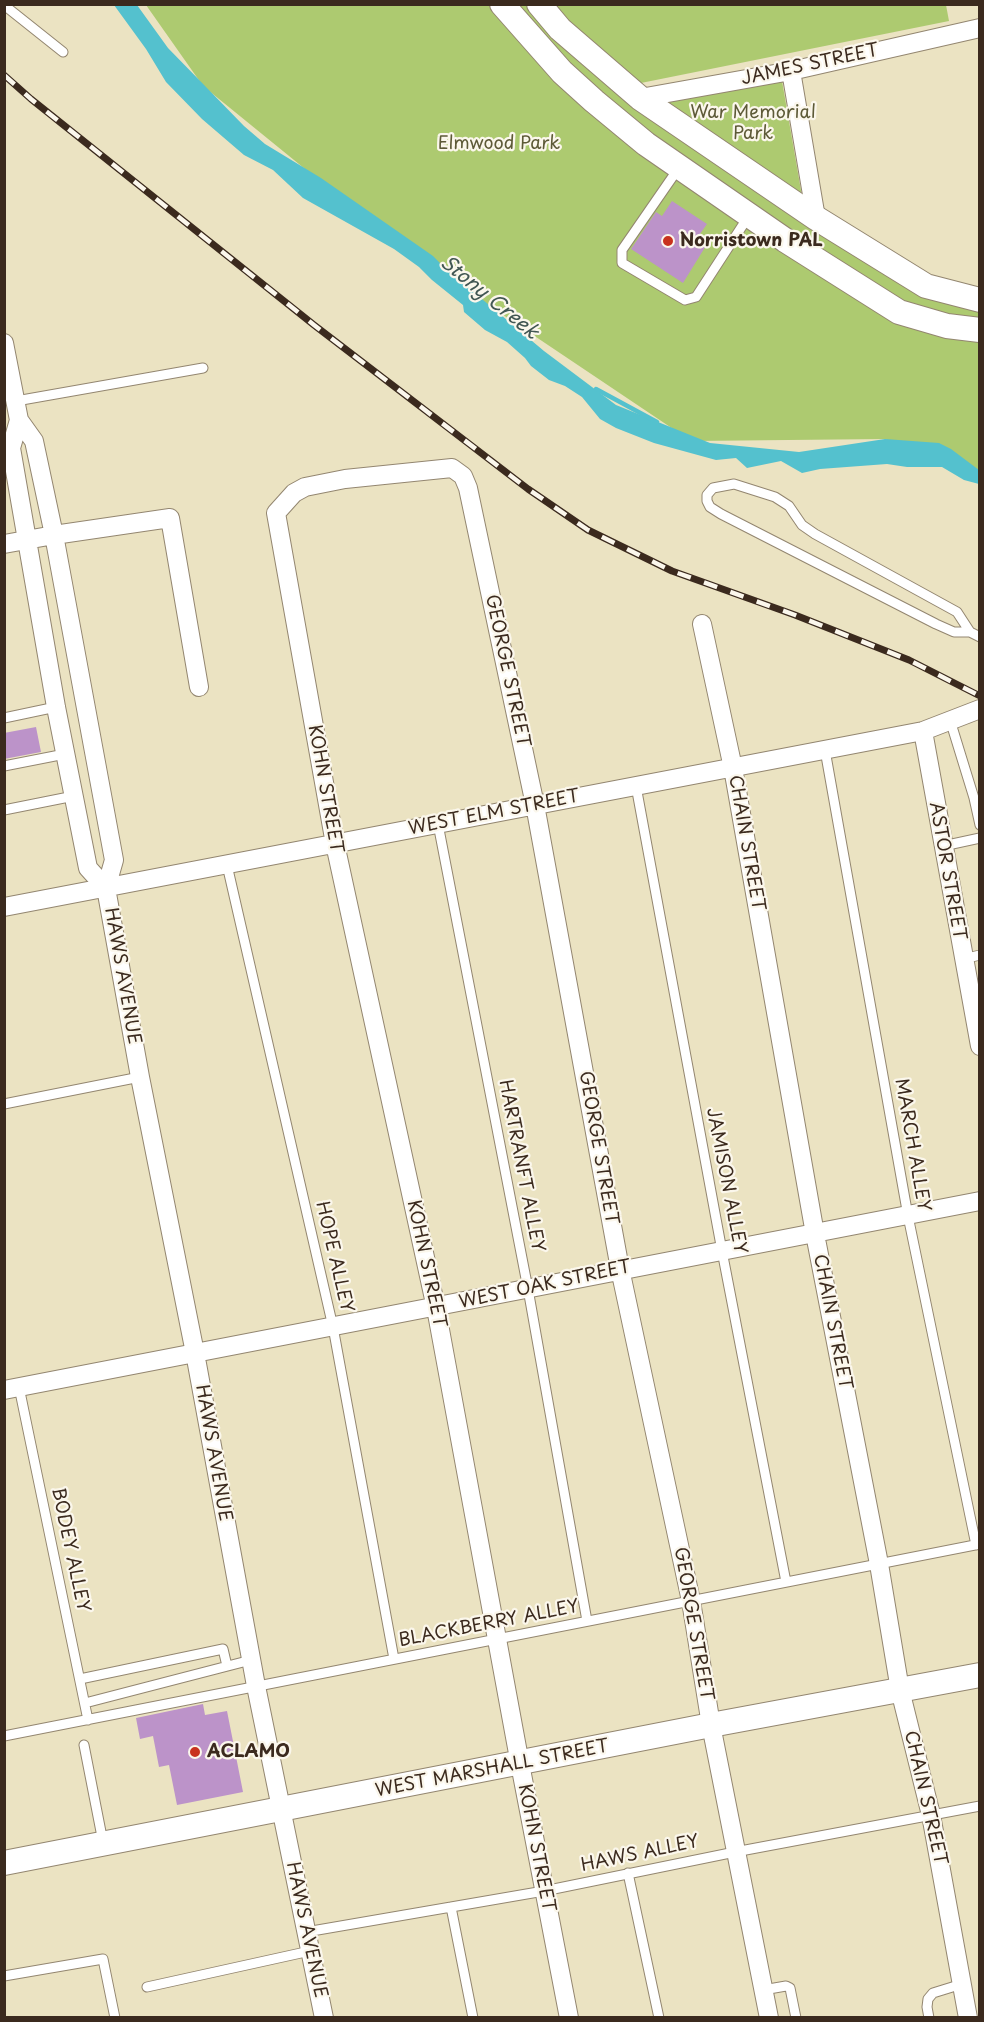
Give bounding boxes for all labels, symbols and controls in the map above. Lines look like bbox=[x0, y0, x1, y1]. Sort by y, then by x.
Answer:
street label: JAMES STREET bbox=[739, 40, 881, 90]
park label: War Memorial Park bbox=[690, 102, 816, 144]
park label: Elmwood Park bbox=[438, 133, 560, 155]
place label: Norristown PAL bbox=[680, 230, 823, 252]
marker: Norristown PAL bbox=[661, 234, 675, 248]
water label: Stony Creek bbox=[435, 251, 543, 345]
street label: GEORGE STREET bbox=[480, 593, 534, 749]
street label: KOHN STREET bbox=[303, 723, 347, 855]
street label: CHAIN STREET bbox=[723, 773, 769, 913]
street label: WEST ELM STREET bbox=[407, 786, 581, 840]
street label: ASTOR STREET bbox=[924, 800, 970, 942]
street label: HAWS AVENUE bbox=[99, 906, 145, 1046]
street label: GEORGE STREET bbox=[574, 1070, 622, 1226]
street label: MARCH ALLEY bbox=[890, 1077, 934, 1213]
street label: HARTRANFT ALLEY bbox=[494, 1078, 548, 1254]
street label: JAMISON ALLEY bbox=[701, 1106, 751, 1256]
street label: KOHN STREET bbox=[402, 1198, 450, 1330]
street label: HOPE ALLEY bbox=[311, 1199, 357, 1315]
street label: CHAIN STREET bbox=[808, 1252, 856, 1392]
street label: WEST OAK STREET bbox=[457, 1256, 633, 1314]
street label: HAWS AVENUE bbox=[190, 1383, 236, 1523]
street label: BODEY ALLEY bbox=[46, 1486, 94, 1614]
street label: GEORGE STREET bbox=[669, 1546, 717, 1702]
street label: BLACKBERRY ALLEY bbox=[397, 1596, 581, 1652]
street label: CHAIN STREET bbox=[899, 1729, 951, 1867]
street label: WEST MARSHALL STREET bbox=[373, 1736, 611, 1802]
place label: ACLAMO bbox=[207, 1741, 290, 1763]
marker: ACLAMO bbox=[188, 1745, 202, 1759]
street label: KOHN STREET bbox=[513, 1782, 559, 1914]
street label: HAWS ALLEY bbox=[579, 1831, 701, 1877]
street label: HAWS AVENUE bbox=[281, 1860, 331, 2000]

